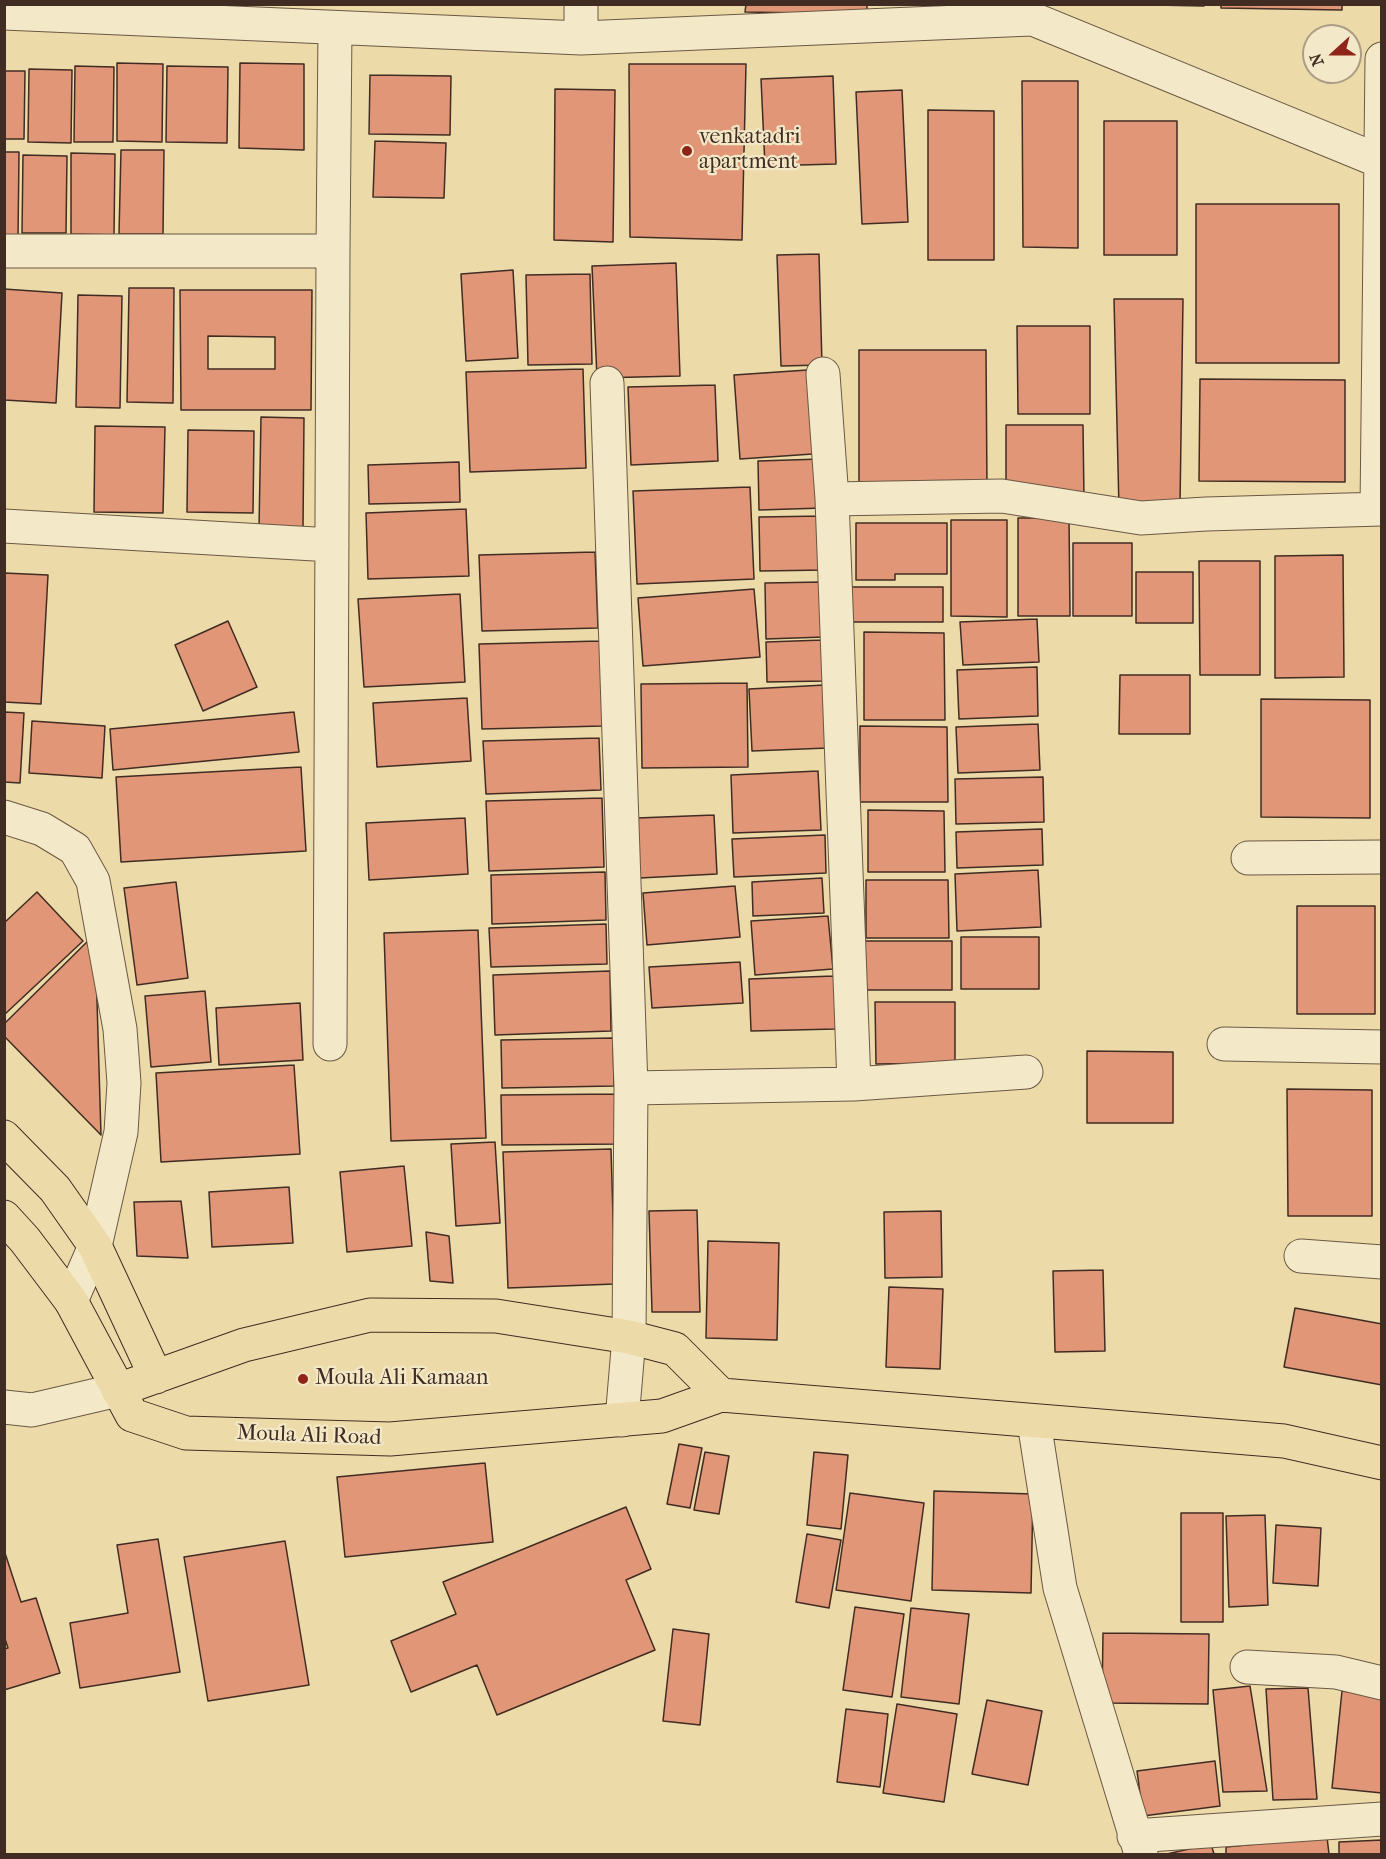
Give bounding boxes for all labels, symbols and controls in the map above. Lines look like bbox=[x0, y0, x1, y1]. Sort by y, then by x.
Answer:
north arrow bbox=[1302, 24, 1362, 84]
text: N bbox=[1306, 51, 1328, 69]
place label: venkatadri apartment bbox=[699, 125, 801, 176]
marker: venkatadri apartment bbox=[680, 144, 694, 158]
place label: Moula Ali Kamaan bbox=[315, 1366, 489, 1392]
marker: Moula Ali Kamaan bbox=[296, 1372, 310, 1386]
street label: Moula Ali Road bbox=[236, 1420, 382, 1452]

